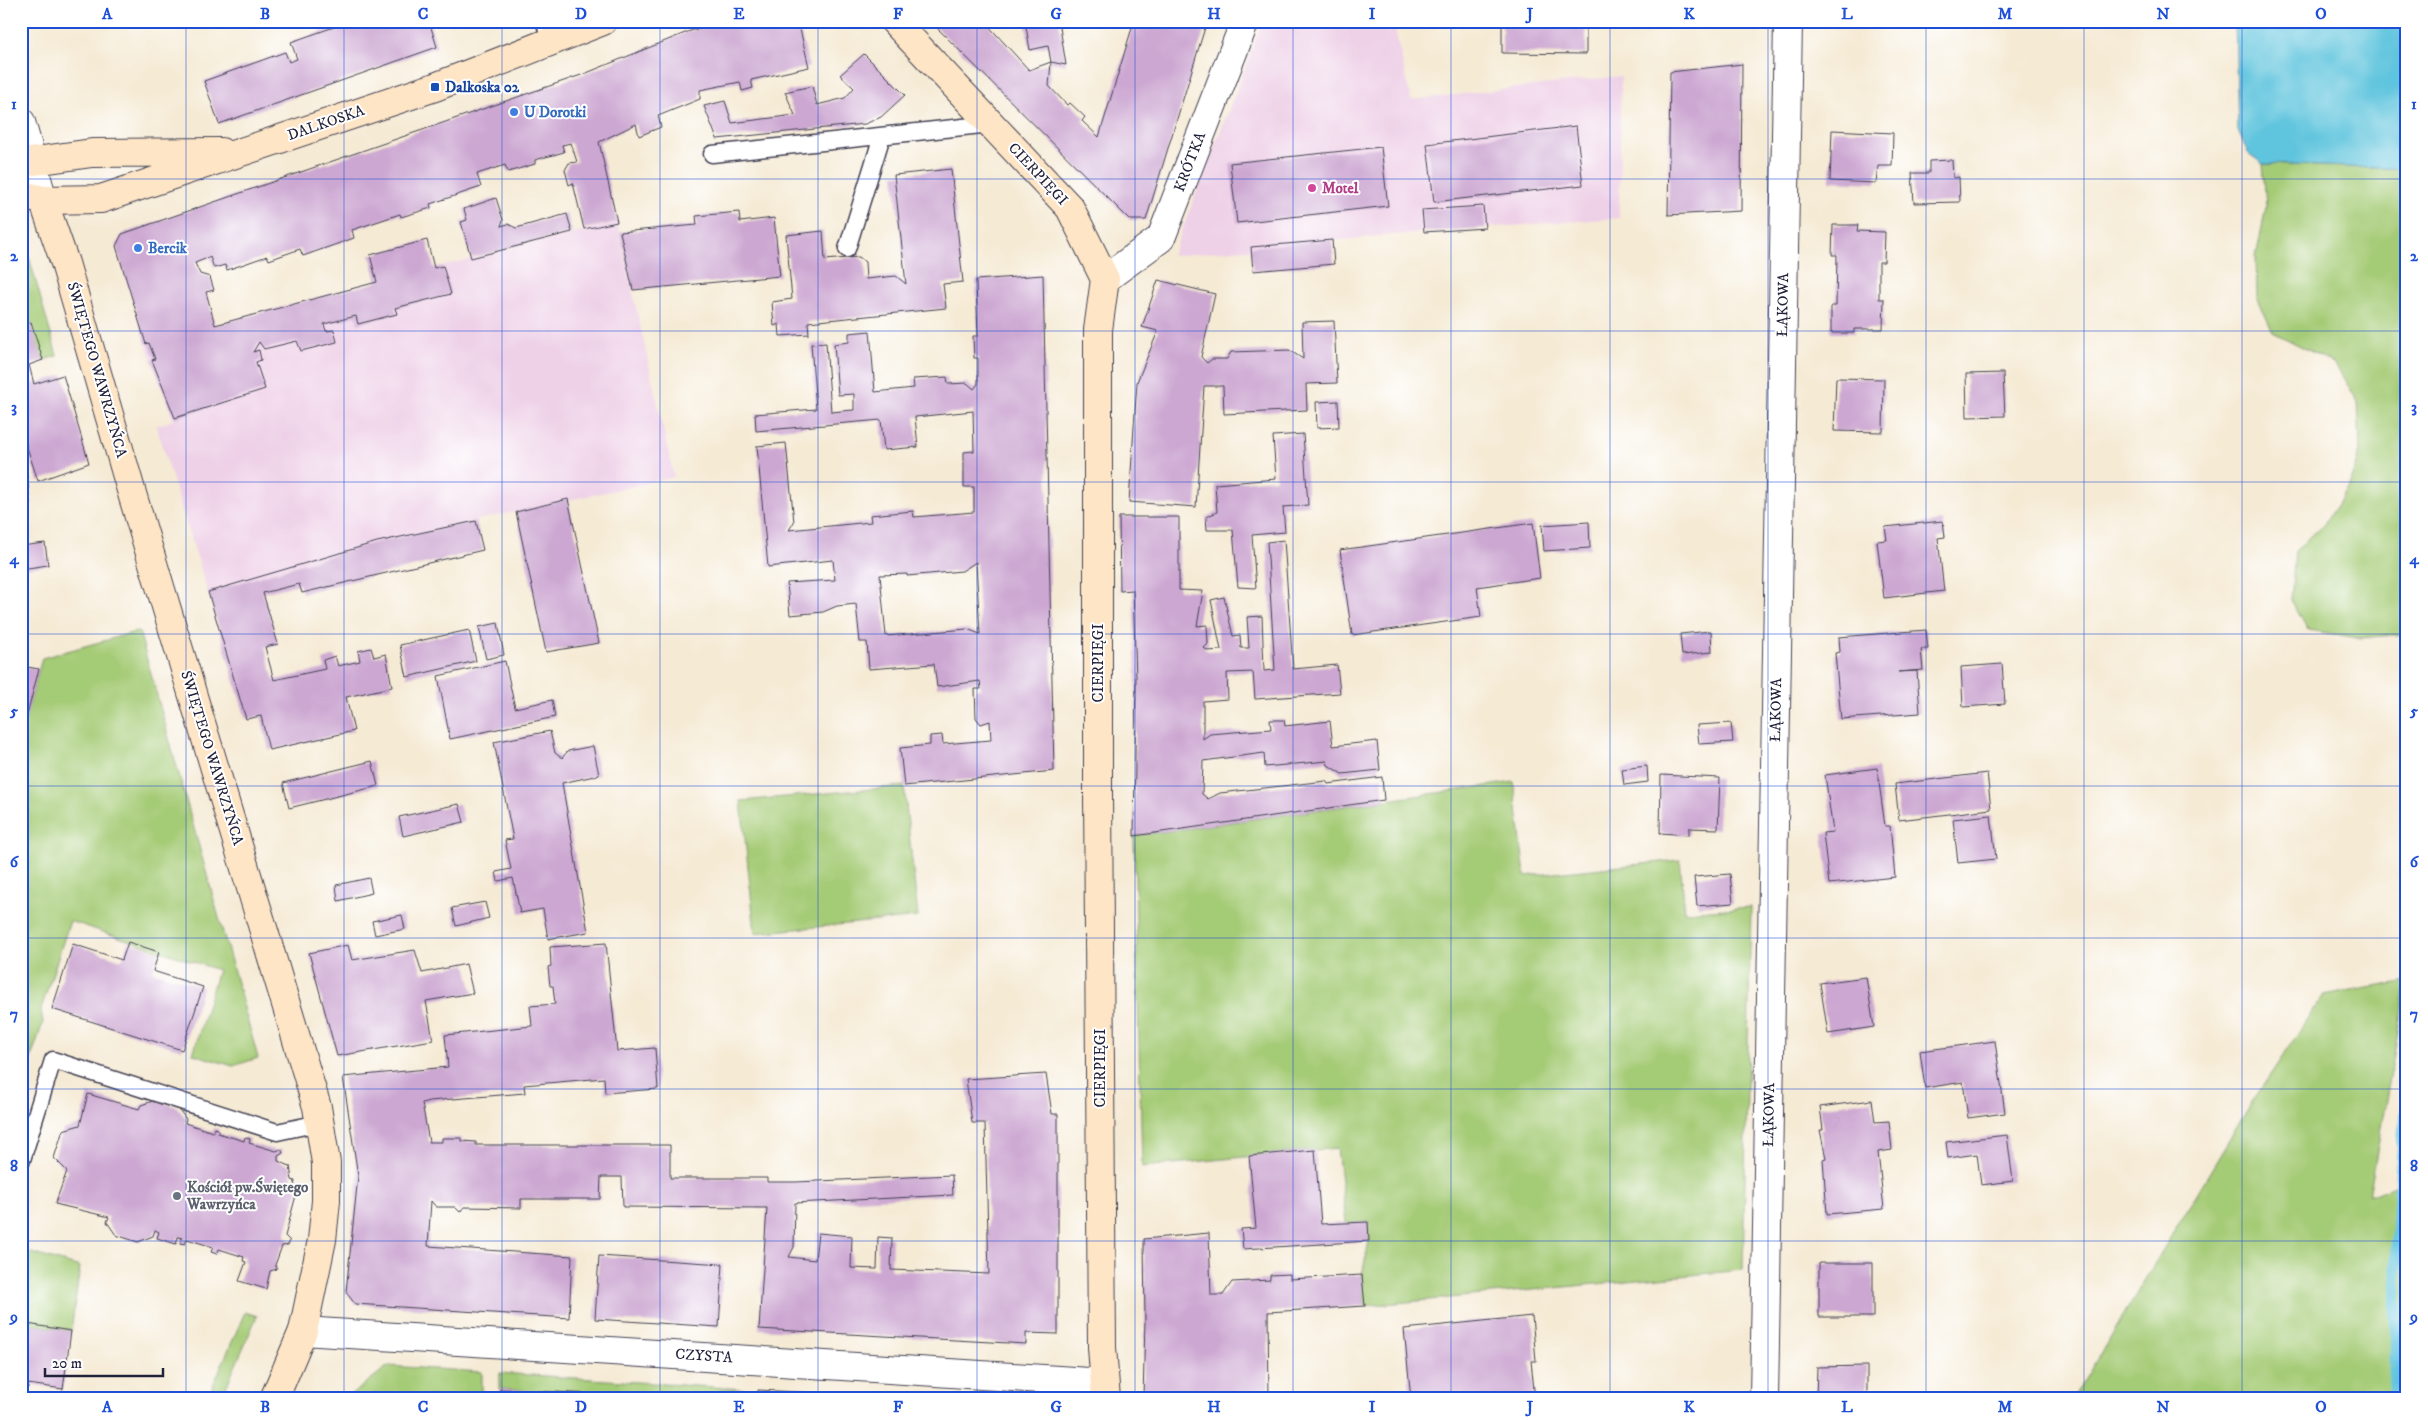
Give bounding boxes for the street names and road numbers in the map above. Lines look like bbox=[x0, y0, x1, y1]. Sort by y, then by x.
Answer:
street label: DALKOSKA bbox=[285, 101, 367, 145]
street label: KRÓTKA bbox=[1170, 129, 1210, 195]
street label: CIERPIĘGI bbox=[1004, 139, 1072, 209]
street label: ŁĄKOWA bbox=[1773, 272, 1793, 337]
street label: ŚWIĘTEGO WAWRZYŃCA bbox=[63, 280, 132, 460]
street label: CIERPIĘGI bbox=[1089, 624, 1108, 702]
street label: ŚWIĘTEGO WAWRZYŃCA bbox=[176, 668, 249, 848]
street label: ŁĄKOWA bbox=[1766, 677, 1786, 742]
street label: CIERPIĘGI bbox=[1091, 1029, 1110, 1107]
street label: ŁĄKOWA bbox=[1759, 1082, 1779, 1147]
street label: CZYSTA bbox=[675, 1345, 734, 1368]

